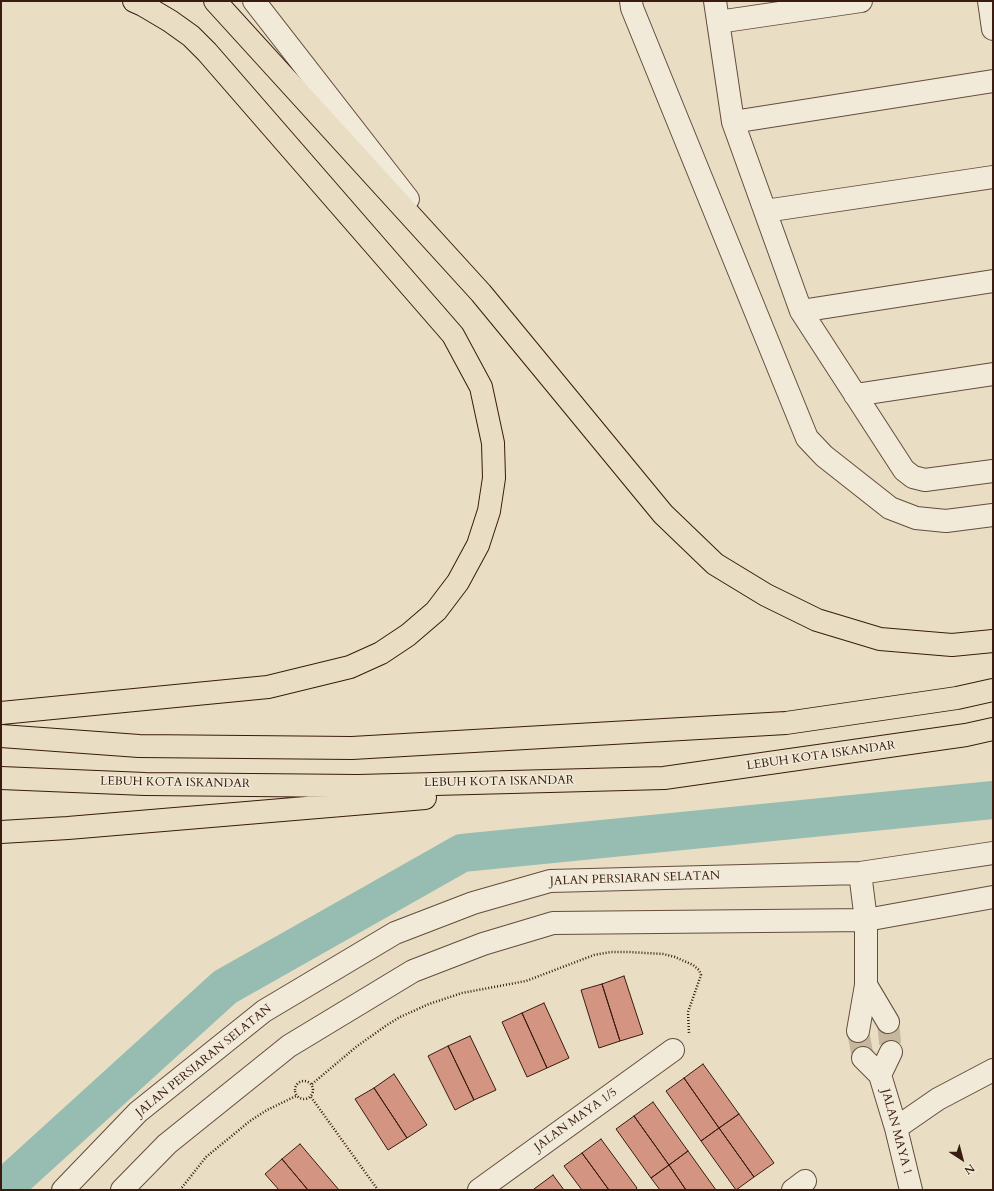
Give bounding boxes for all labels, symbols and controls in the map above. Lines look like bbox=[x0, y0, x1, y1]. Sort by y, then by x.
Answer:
street label: LEBUH KOTA ISKANDAR bbox=[746, 738, 896, 774]
street label: LEBUH KOTA ISKANDAR bbox=[424, 773, 574, 791]
street label: LEBUH KOTA ISKANDAR bbox=[100, 774, 250, 792]
street label: JALAN PERSIARAN SELATAN bbox=[550, 869, 720, 889]
street label: JALAN PERSIARAN SELATAN bbox=[133, 1002, 275, 1120]
street label: JALAN MAYA 1/5 bbox=[532, 1085, 620, 1155]
street label: JALAN MAYA 1 bbox=[878, 1087, 914, 1177]
north arrow bbox=[942, 1139, 982, 1179]
text: N bbox=[961, 1160, 978, 1178]

